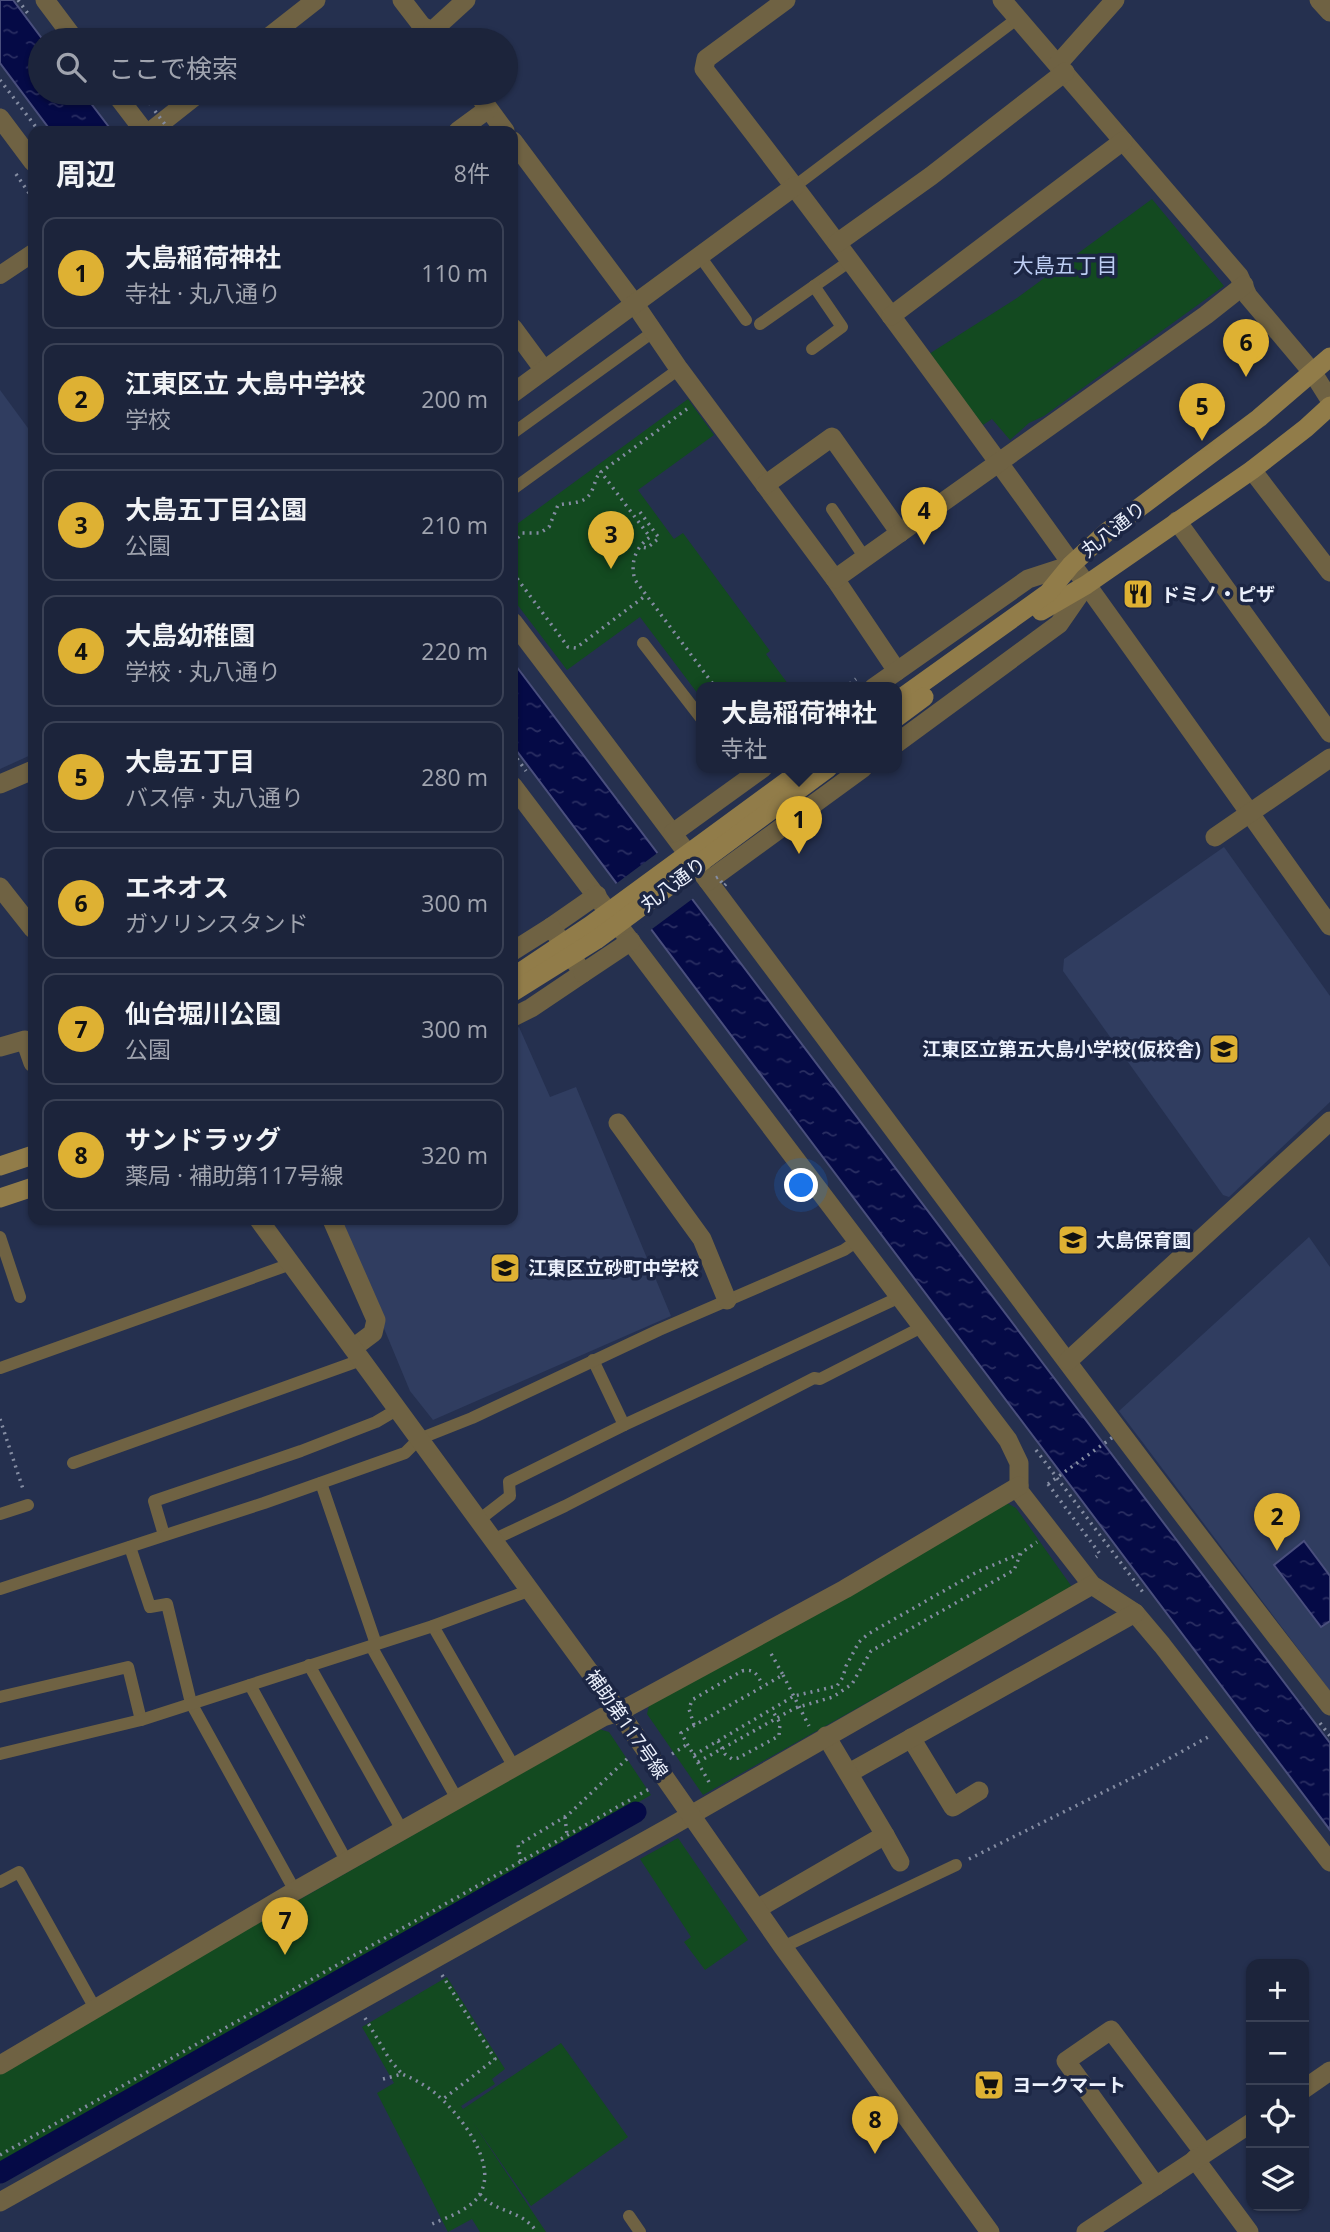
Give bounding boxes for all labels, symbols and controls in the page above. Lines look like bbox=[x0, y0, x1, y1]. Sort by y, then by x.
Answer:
search box bbox=[28, 28, 518, 105]
icon: search bbox=[52, 48, 90, 86]
text: ここで検索 bbox=[108, 50, 238, 86]
text: 周辺 bbox=[56, 153, 116, 194]
text: 8件 bbox=[454, 157, 490, 189]
text: 大島稲荷神社 bbox=[125, 239, 281, 275]
district label: 大島五丁目 bbox=[1013, 251, 1118, 279]
text: 1 bbox=[74, 257, 88, 289]
text: 110 m bbox=[421, 257, 488, 289]
text: 寺社 · 丸八通り bbox=[125, 277, 281, 309]
pin: 6 bbox=[1223, 319, 1269, 377]
text: 江東区立 大島中学校 bbox=[125, 365, 366, 401]
text: 2 bbox=[74, 383, 88, 415]
text: 200 m bbox=[421, 383, 488, 415]
pin: 5 bbox=[1179, 383, 1225, 441]
text: 学校 bbox=[125, 403, 171, 435]
pin: 4 bbox=[901, 487, 947, 545]
text: 大島五丁目公園 bbox=[125, 491, 307, 527]
street label: 丸八通り bbox=[1075, 495, 1151, 563]
text: 3 bbox=[74, 509, 88, 541]
text: 210 m bbox=[421, 509, 488, 541]
pin: 3 bbox=[588, 511, 634, 569]
text: 公園 bbox=[125, 529, 171, 561]
restaurant icon: ドミノ・ピザ bbox=[1121, 577, 1155, 611]
place label: ドミノ・ピザ bbox=[1161, 581, 1275, 607]
text: 大島幼稚園 bbox=[125, 617, 255, 653]
text: 4 bbox=[74, 635, 88, 667]
text: 220 m bbox=[421, 635, 488, 667]
text: 学校 · 丸八通り bbox=[125, 655, 281, 687]
popup bbox=[696, 682, 902, 773]
text: 大島稲荷神社 bbox=[721, 694, 877, 730]
text: 寺社 bbox=[721, 732, 767, 764]
text: 大島五丁目 bbox=[125, 743, 255, 779]
text: 5 bbox=[74, 761, 88, 793]
text: 280 m bbox=[421, 761, 488, 793]
text: バス停 · 丸八通り bbox=[125, 781, 304, 813]
pin: 1 bbox=[776, 796, 822, 854]
street label: 丸八通り bbox=[635, 851, 711, 917]
text: エネオス bbox=[125, 869, 229, 905]
text: 6 bbox=[74, 887, 88, 919]
text: 300 m bbox=[421, 887, 488, 919]
text: ガソリンスタンド bbox=[125, 907, 309, 939]
text: 仙台堀川公園 bbox=[125, 995, 281, 1031]
text: 7 bbox=[74, 1013, 88, 1045]
text: 300 m bbox=[421, 1013, 488, 1045]
school or university icon: 江東区立第五大島小学校(仮校舎) bbox=[1207, 1032, 1241, 1066]
text: 公園 bbox=[125, 1033, 171, 1065]
place label: 江東区立第五大島小学校(仮校舎) bbox=[922, 1036, 1201, 1062]
text: サンドラッグ bbox=[125, 1121, 281, 1157]
text: 8 bbox=[74, 1139, 88, 1171]
text: 320 m bbox=[421, 1139, 488, 1171]
text: 薬局 · 補助第117号線 bbox=[125, 1159, 343, 1191]
your location bbox=[784, 1168, 818, 1202]
school or university icon: 大島保育園 bbox=[1056, 1223, 1090, 1257]
place label: 大島保育園 bbox=[1096, 1227, 1191, 1253]
school or university icon: 江東区立砂町中学校 bbox=[488, 1251, 522, 1285]
place label: 江東区立砂町中学校 bbox=[528, 1255, 699, 1281]
pin: 2 bbox=[1254, 1493, 1300, 1551]
street label: 補助第117号線 bbox=[580, 1664, 674, 1784]
pin: 7 bbox=[262, 1897, 308, 1955]
map controls bbox=[1246, 1959, 1309, 2211]
button: + bbox=[1246, 1959, 1309, 2022]
button: − bbox=[1246, 2022, 1309, 2085]
supermarket icon: ヨークマート bbox=[972, 2068, 1006, 2102]
place label: ヨークマート bbox=[1012, 2072, 1126, 2098]
button: locate bbox=[1246, 2085, 1309, 2148]
pin: 8 bbox=[852, 2096, 898, 2154]
button: layers bbox=[1246, 2148, 1309, 2211]

